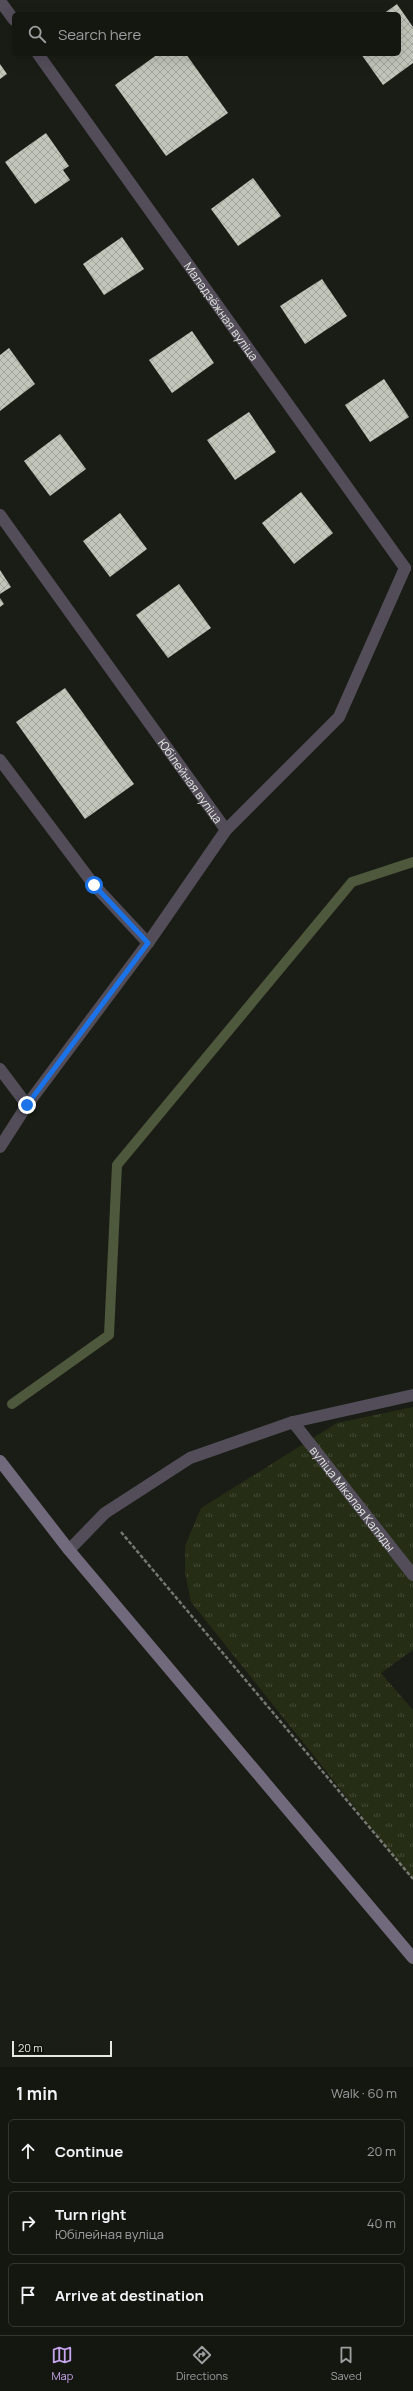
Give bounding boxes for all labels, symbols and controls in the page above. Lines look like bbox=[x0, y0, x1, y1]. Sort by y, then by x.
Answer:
search box bbox=[12, 12, 401, 56]
icon: search bbox=[26, 23, 48, 45]
text: Search here bbox=[58, 24, 141, 45]
street label: Маладзёжная вуліца bbox=[180, 258, 263, 364]
street label: Юбілейная вуліца bbox=[154, 735, 227, 827]
route start bbox=[85, 876, 103, 894]
route end bbox=[18, 1096, 36, 1114]
street label: вуліца Мікалая Каляды bbox=[306, 1442, 400, 1555]
scale bar bbox=[12, 2039, 112, 2058]
text: 20 m bbox=[18, 2040, 43, 2055]
text: 1 min bbox=[16, 2082, 58, 2105]
text: Walk · 60 m bbox=[331, 2084, 397, 2102]
icon: ahead bbox=[17, 2140, 39, 2162]
text: Continue bbox=[55, 2141, 123, 2162]
text: 20 m bbox=[367, 2142, 396, 2160]
text: Turn right bbox=[55, 2204, 126, 2225]
icon: right bbox=[17, 2212, 39, 2234]
text: 40 m bbox=[367, 2214, 396, 2232]
text: Юбілейная вуліца bbox=[55, 2225, 164, 2243]
icon: arrive bbox=[17, 2284, 39, 2306]
text: Arrive at destination bbox=[55, 2285, 204, 2306]
tab: Map bbox=[51, 2344, 73, 2383]
tab: Directions bbox=[176, 2344, 228, 2383]
tab: Saved bbox=[331, 2344, 362, 2383]

